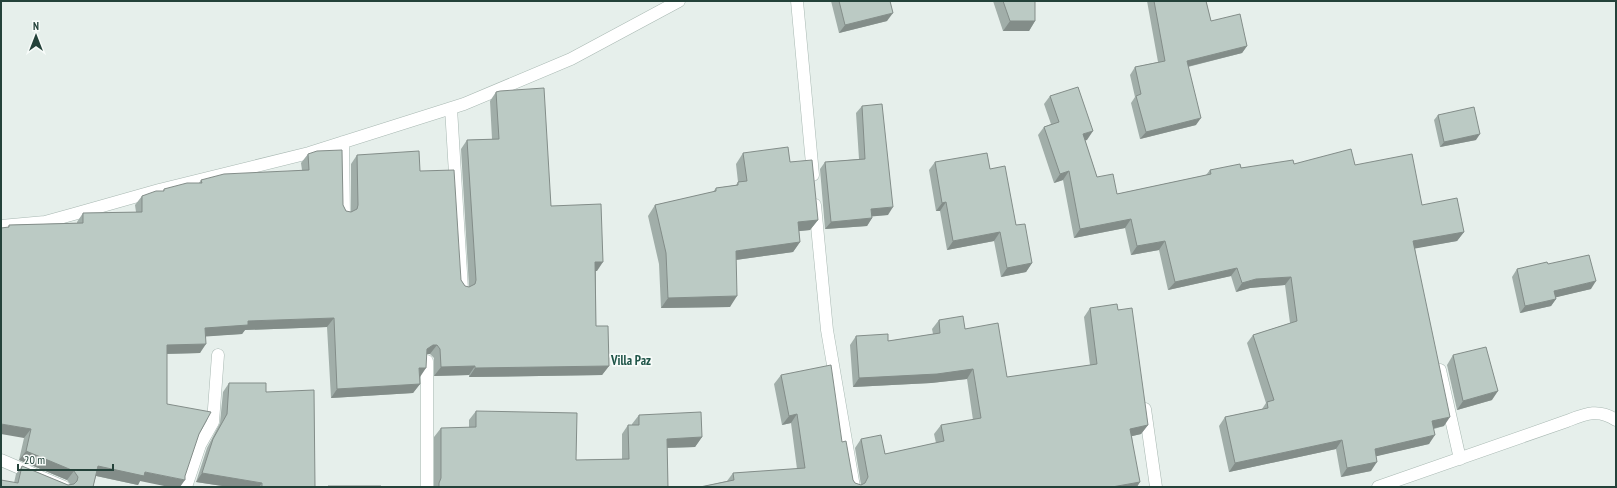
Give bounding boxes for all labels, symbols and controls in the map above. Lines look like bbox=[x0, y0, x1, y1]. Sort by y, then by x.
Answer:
north arrow bbox=[16, 16, 56, 56]
text: N bbox=[33, 19, 39, 33]
district label: Villa Paz bbox=[610, 352, 651, 369]
scale bar bbox=[18, 446, 113, 472]
text: 20 m bbox=[24, 452, 45, 467]

